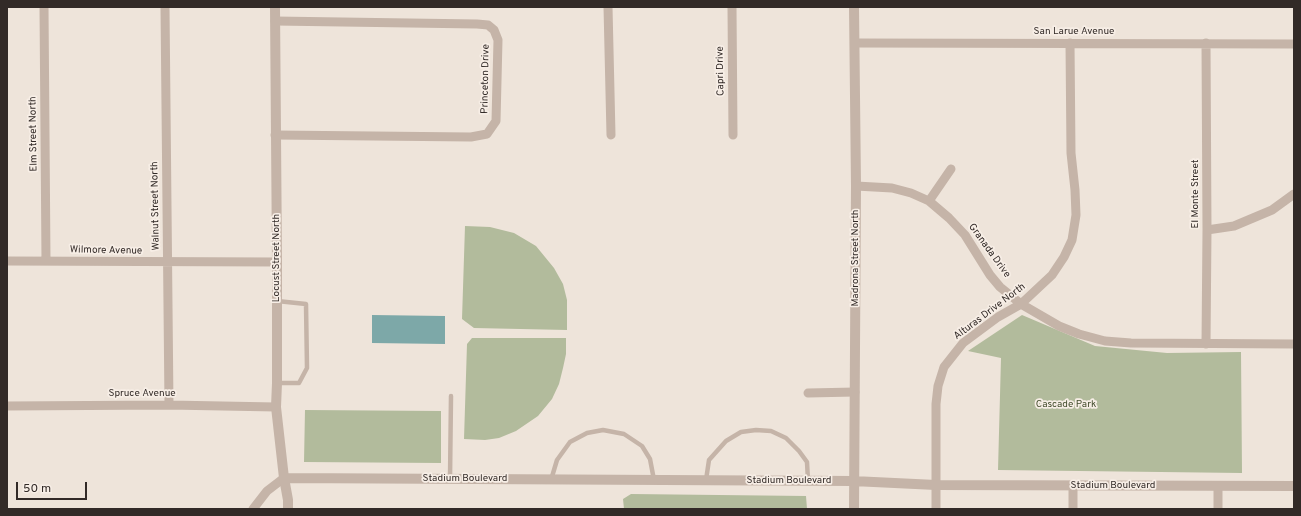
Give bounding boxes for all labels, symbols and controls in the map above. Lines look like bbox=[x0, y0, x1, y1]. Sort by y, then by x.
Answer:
street label: San Larue Avenue bbox=[1034, 26, 1114, 38]
street label: Princeton Drive bbox=[479, 44, 493, 114]
street label: Capri Drive bbox=[715, 46, 727, 96]
street label: Elm Street North bbox=[27, 96, 41, 172]
street label: El Monte Street bbox=[1190, 160, 1202, 228]
street label: Walnut Street North bbox=[149, 161, 163, 251]
street label: Madrona Street North bbox=[850, 210, 862, 306]
street label: Locust Street North bbox=[271, 214, 283, 302]
street label: Granada Drive bbox=[965, 222, 1013, 280]
street label: Wilmore Avenue bbox=[70, 244, 142, 258]
street label: Alturas Drive North bbox=[952, 281, 1028, 343]
street label: Spruce Avenue bbox=[108, 388, 176, 400]
park label: Cascade Park bbox=[1036, 399, 1096, 411]
street label: Stadium Boulevard bbox=[423, 473, 507, 485]
scale bar bbox=[18, 474, 89, 500]
street label: Stadium Boulevard bbox=[747, 475, 831, 487]
street label: Stadium Boulevard bbox=[1071, 480, 1155, 492]
text: 50 m bbox=[23, 481, 51, 497]

